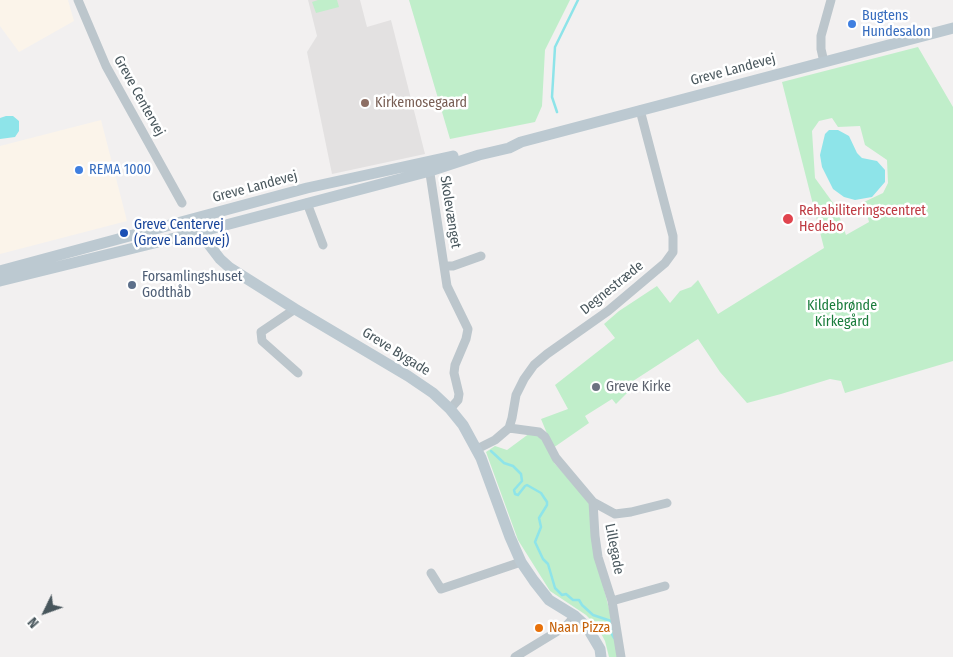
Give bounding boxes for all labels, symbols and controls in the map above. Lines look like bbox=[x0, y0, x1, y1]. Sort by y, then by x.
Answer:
place label: Bugtens Hundesalon bbox=[862, 8, 931, 40]
marker: Bugtens Hundesalon bbox=[846, 18, 858, 30]
street label: Greve Landevej bbox=[689, 51, 777, 89]
street label: Greve Centervej bbox=[110, 53, 168, 139]
place label: Kirkemosegaard bbox=[375, 95, 467, 111]
marker: Kirkemosegaard bbox=[359, 97, 371, 109]
place label: REMA 1000 bbox=[89, 162, 151, 178]
marker: REMA 1000 bbox=[73, 164, 85, 176]
street label: Greve Landevej bbox=[211, 168, 299, 206]
street label: Skolevænget bbox=[436, 175, 464, 249]
place label: Rehabiliteringscentret Hedebo bbox=[799, 203, 926, 236]
marker: Rehabiliteringscentret Hedebo bbox=[781, 212, 795, 226]
place label: Greve Centervej (Greve Landevej) bbox=[134, 217, 229, 250]
marker: Greve Centervej (Greve Landevej) bbox=[118, 227, 130, 239]
street label: Degnestræde bbox=[577, 258, 647, 318]
place label: Forsamlingshuset Godthåb bbox=[142, 269, 242, 302]
marker: Forsamlingshuset Godthåb bbox=[126, 279, 138, 291]
park label: Kildebrønde Kirkegård bbox=[807, 298, 877, 331]
street label: Greve Bygade bbox=[359, 324, 433, 380]
place label: Greve Kirke bbox=[606, 379, 671, 395]
marker: Greve Kirke bbox=[590, 381, 602, 393]
street label: Lillegade bbox=[601, 522, 627, 576]
north arrow bbox=[20, 587, 70, 637]
text: N bbox=[24, 614, 43, 631]
place label: Naan Pizza bbox=[549, 620, 610, 636]
marker: Naan Pizza bbox=[533, 622, 545, 634]

